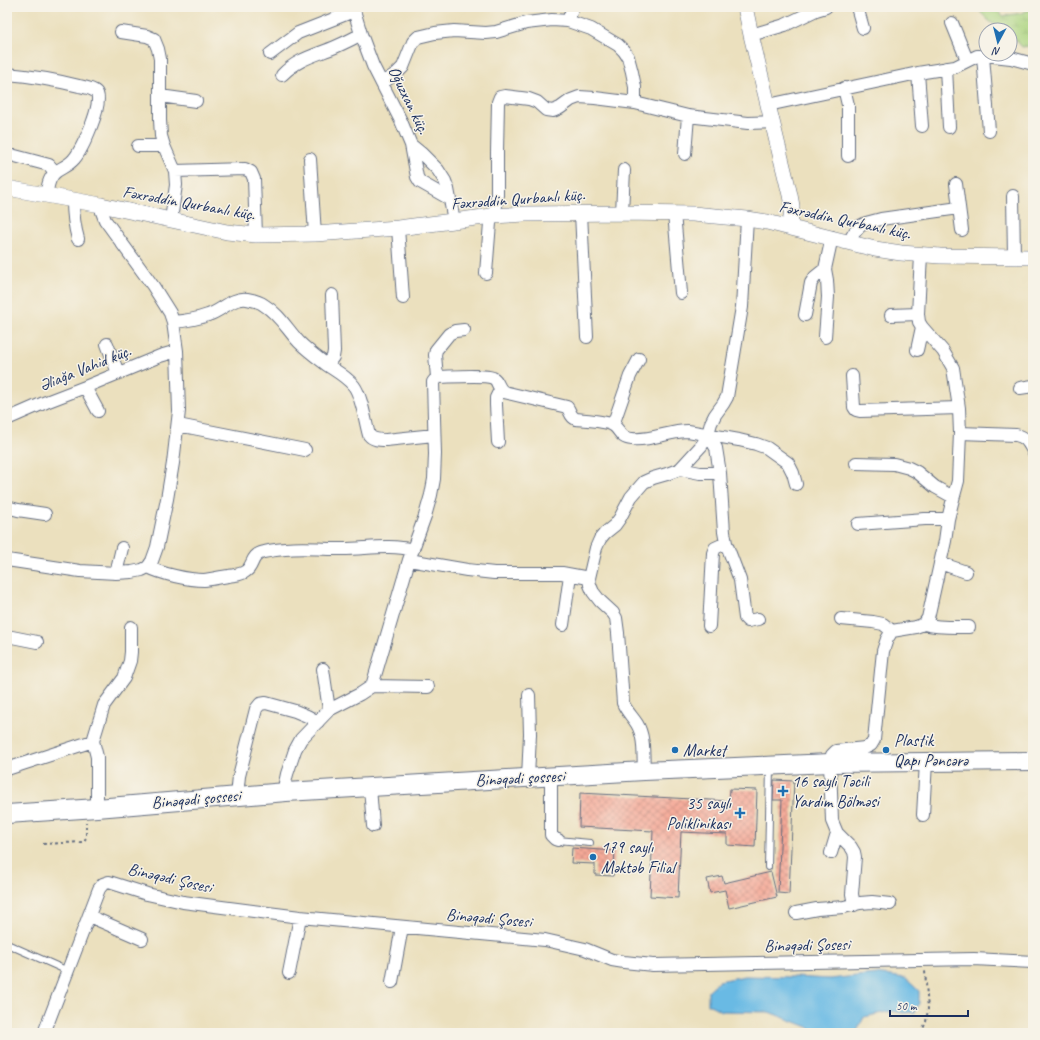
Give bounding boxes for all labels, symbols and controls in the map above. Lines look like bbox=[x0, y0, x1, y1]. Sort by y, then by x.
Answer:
north arrow bbox=[978, 22, 1018, 62]
text: N bbox=[990, 44, 1001, 59]
street label: Oğuzxan küç. bbox=[384, 63, 435, 138]
street label: Fəxrəddin Qurbanlı küç. bbox=[121, 181, 257, 225]
street label: Fəxrəddin Qurbanlı küç. bbox=[450, 184, 586, 214]
street label: Fəxrəddin Qurbanlı küç. bbox=[777, 196, 913, 244]
street label: Əliağa Vahid küç. bbox=[36, 340, 134, 396]
place label: Plastik Qapı Pəncərə bbox=[894, 730, 969, 771]
place label: Market bbox=[683, 740, 729, 761]
marker: Market bbox=[670, 745, 680, 755]
marker: Plastik Qapı Pəncərə bbox=[881, 745, 891, 755]
street label: Binəqədi şossesi bbox=[475, 765, 568, 791]
place label: 16 saylı Təcili Yardım Bölməsi bbox=[792, 771, 881, 812]
street label: Binəqədi şossesi bbox=[151, 784, 244, 813]
marker: 16 saylı Təcili Yardım Bölməsi bbox=[777, 785, 789, 797]
place label: 35 saylı Poliklinikası bbox=[666, 793, 732, 834]
marker: 35 saylı Poliklinikası bbox=[734, 807, 746, 819]
place label: 179 saylı Məktəb Filial bbox=[601, 837, 678, 878]
marker: 179 saylı Məktəb Filial bbox=[588, 852, 598, 862]
street label: Binəqədi Şosesi bbox=[126, 858, 217, 899]
street label: Binəqədi Şosesi bbox=[445, 904, 535, 932]
street label: Binəqədi Şosesi bbox=[764, 934, 853, 956]
scale bar bbox=[890, 992, 968, 1018]
text: 50 m bbox=[896, 998, 918, 1014]

